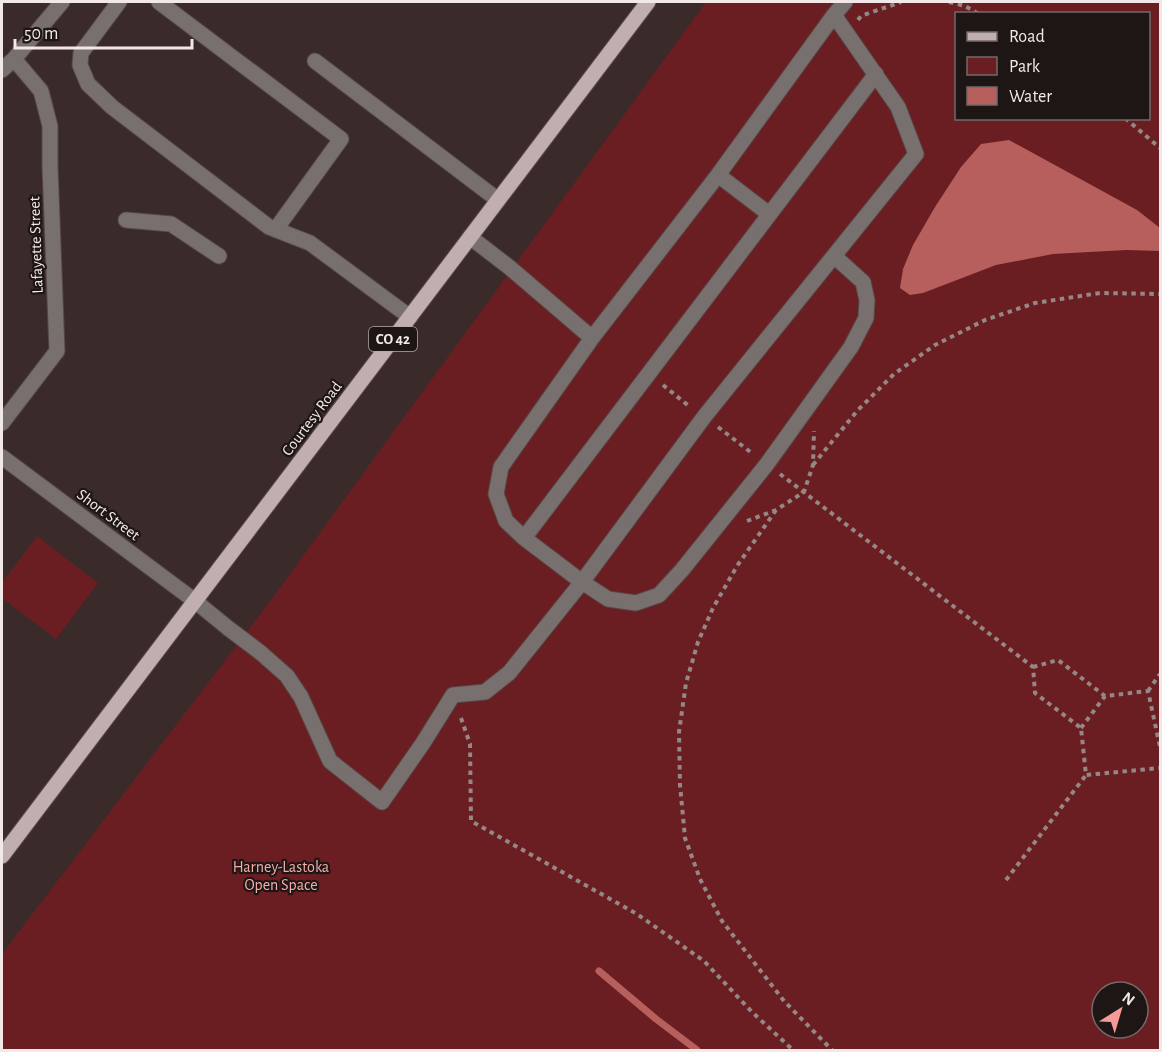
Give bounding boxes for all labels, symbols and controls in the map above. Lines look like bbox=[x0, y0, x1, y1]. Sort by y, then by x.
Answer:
scale bar bbox=[15, 12, 192, 50]
legend bbox=[955, 12, 1150, 120]
text: 50 m bbox=[24, 25, 58, 43]
text: Road bbox=[1009, 28, 1045, 46]
text: Park bbox=[1009, 58, 1041, 76]
text: Water bbox=[1009, 88, 1052, 106]
street label: Lafayette Street bbox=[26, 196, 47, 294]
road number: CO 42 bbox=[369, 327, 417, 351]
street label: Courtesy Road bbox=[279, 378, 346, 459]
street label: Short Street bbox=[74, 486, 143, 543]
park label: Harney-Lastoka Open Space bbox=[233, 859, 329, 893]
north arrow bbox=[1090, 980, 1150, 1040]
text: N bbox=[1119, 989, 1138, 1009]

